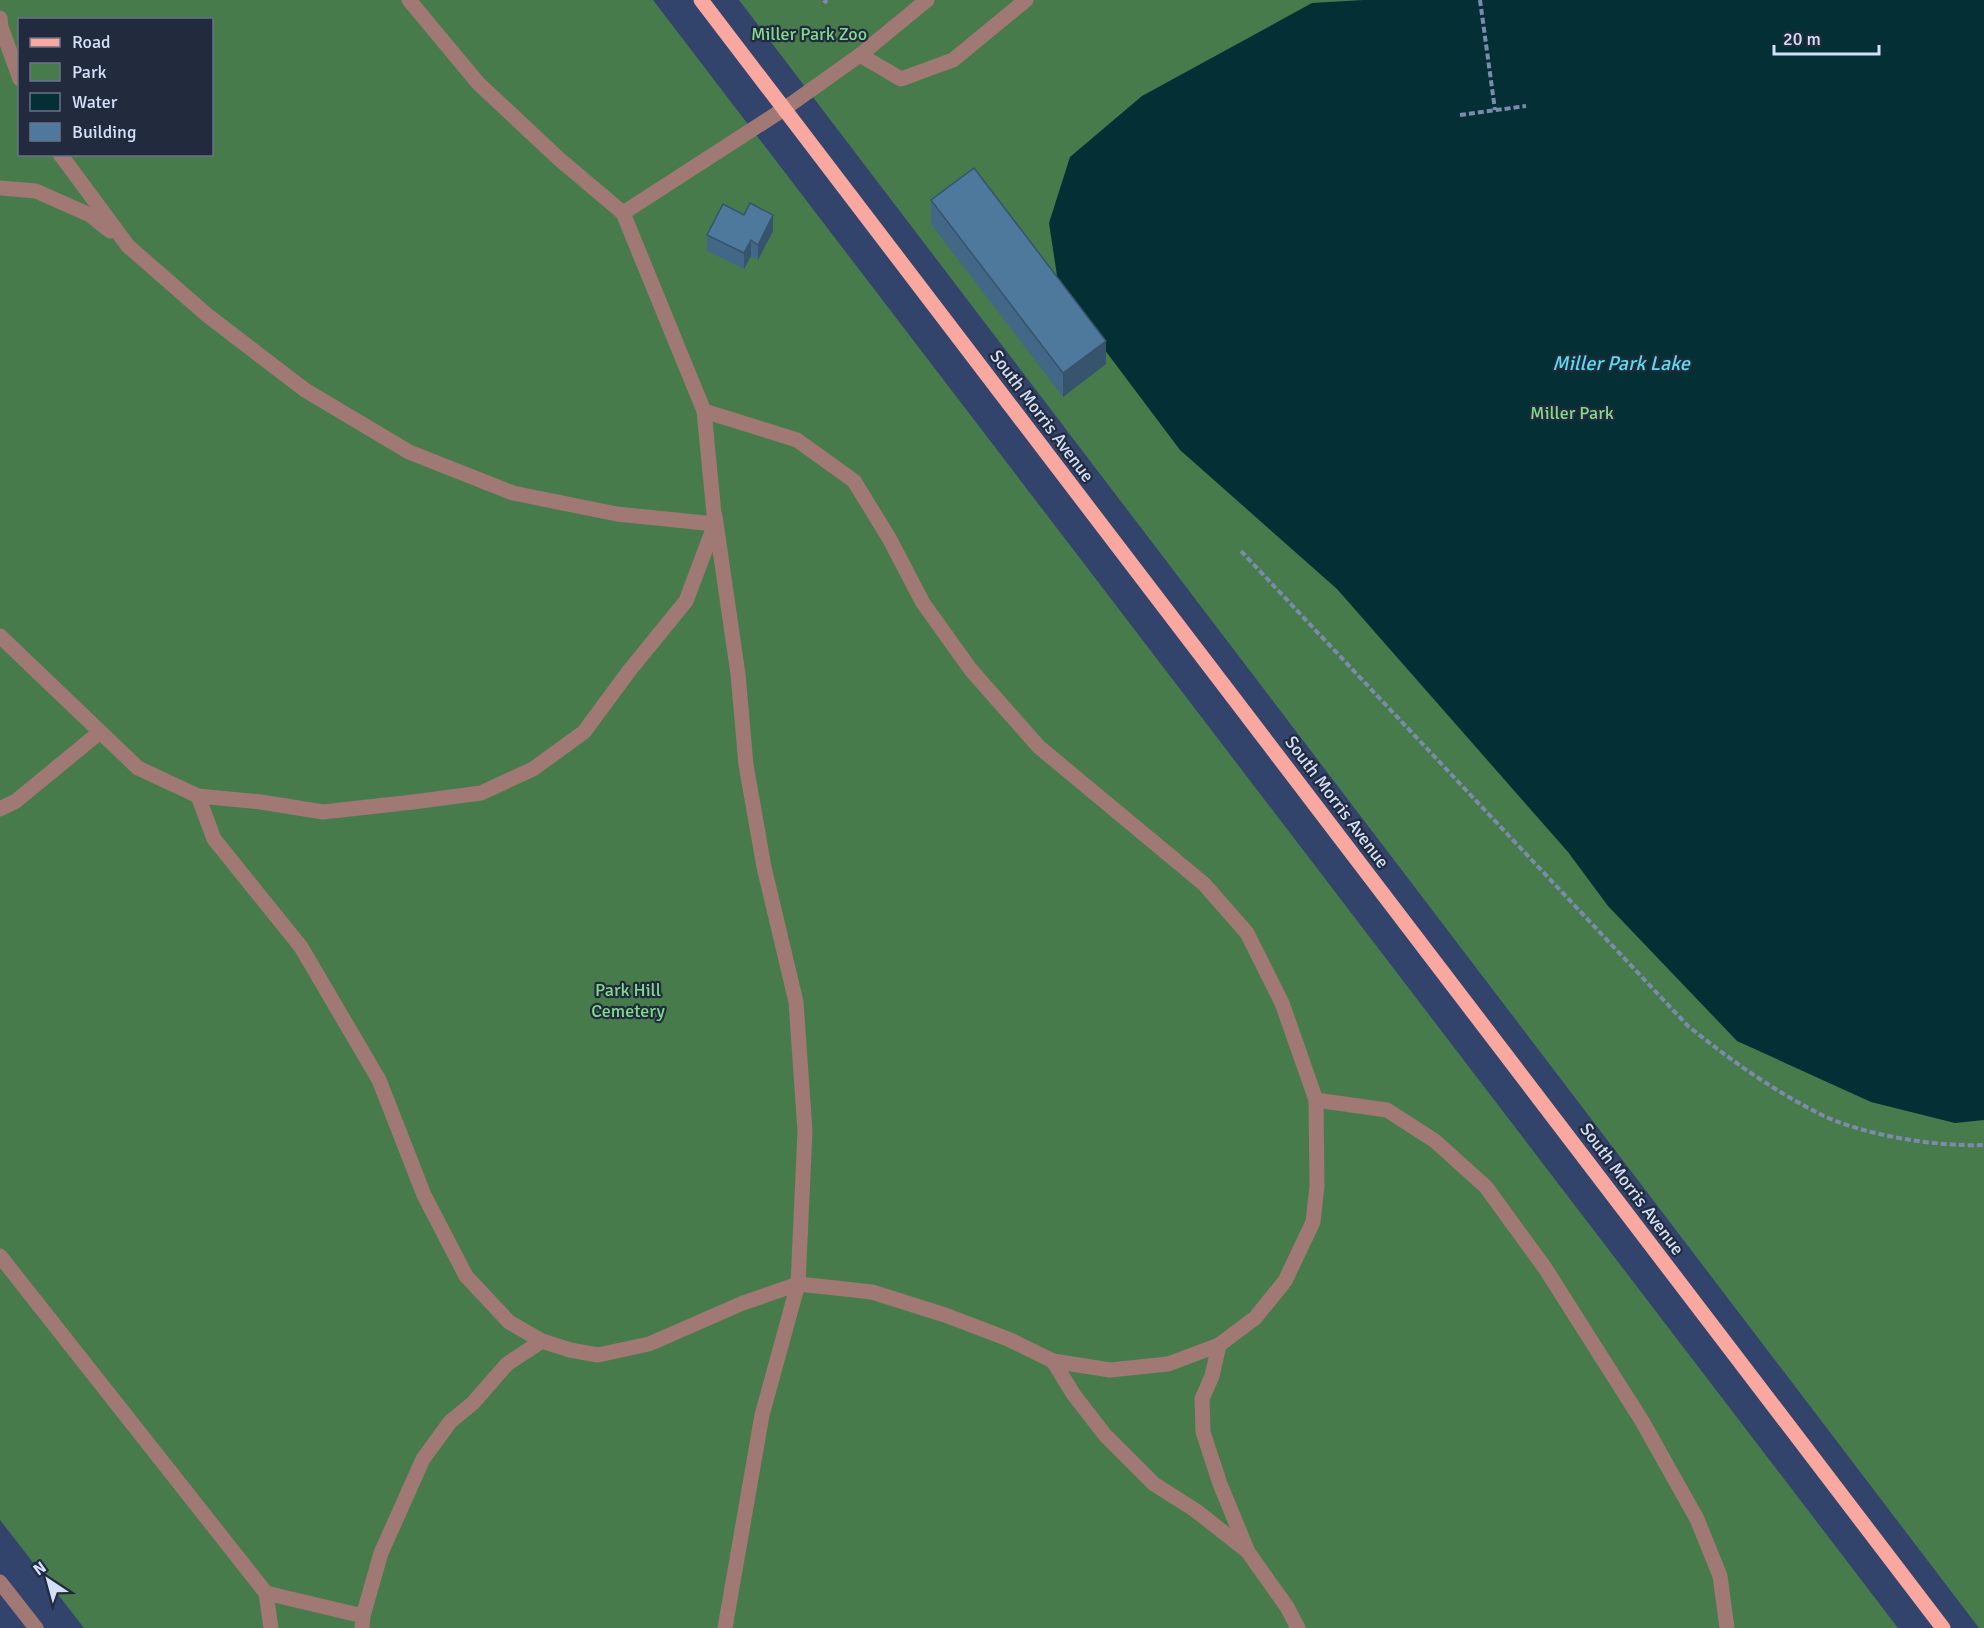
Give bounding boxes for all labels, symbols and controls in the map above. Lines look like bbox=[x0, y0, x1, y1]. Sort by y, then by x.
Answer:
legend bbox=[18, 18, 213, 156]
scale bar bbox=[1774, 18, 1879, 56]
park label: Miller Park Zoo bbox=[751, 23, 867, 45]
text: 20 m bbox=[1783, 28, 1821, 50]
text: Road bbox=[72, 31, 111, 53]
text: Park bbox=[72, 61, 107, 83]
text: Water bbox=[72, 91, 118, 113]
text: Building bbox=[72, 121, 136, 143]
street label: South Morris Avenue bbox=[985, 346, 1099, 486]
water label: Miller Park Lake bbox=[1552, 351, 1691, 376]
park label: Miller Park bbox=[1530, 402, 1614, 424]
street label: South Morris Avenue bbox=[1280, 732, 1394, 872]
park label: Park Hill Cemetery bbox=[591, 979, 665, 1022]
street label: South Morris Avenue bbox=[1575, 1119, 1689, 1259]
north arrow bbox=[18, 1550, 78, 1610]
text: N bbox=[29, 1557, 50, 1580]

